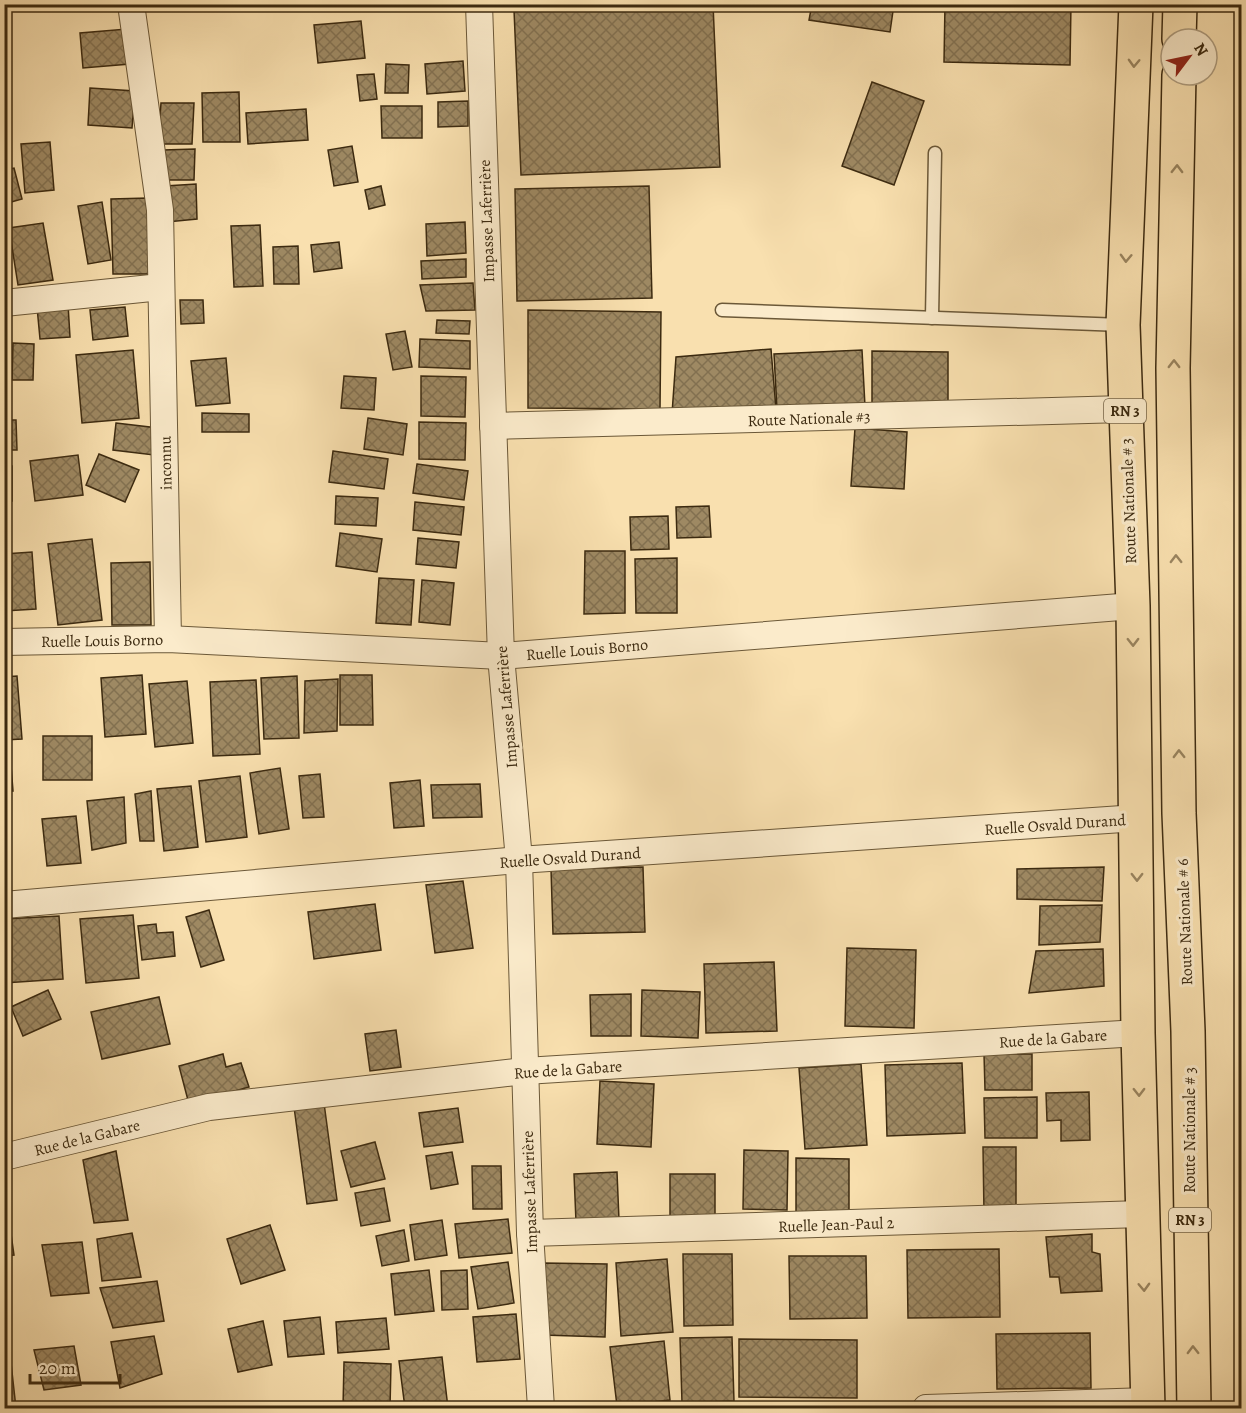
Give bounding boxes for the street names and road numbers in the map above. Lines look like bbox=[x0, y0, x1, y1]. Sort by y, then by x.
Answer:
street label: Impasse Laferrière bbox=[474, 159, 500, 283]
road number: RN 3 bbox=[1104, 399, 1146, 423]
street label: Route Nationale #3 bbox=[747, 406, 871, 432]
street label: inconnu bbox=[155, 435, 177, 490]
street label: Route Nationale # 3 bbox=[1116, 438, 1142, 564]
street label: Ruelle Louis Borno bbox=[41, 629, 163, 653]
street label: Ruelle Louis Borno bbox=[525, 634, 649, 666]
street label: Impasse Laferrière bbox=[491, 645, 523, 769]
street label: Ruelle Osvald Durand bbox=[984, 809, 1127, 841]
street label: Ruelle Osvald Durand bbox=[499, 842, 642, 874]
street label: Route Nationale # 6 bbox=[1172, 858, 1198, 986]
street label: Rue de la Gabare bbox=[998, 1024, 1108, 1054]
street label: Rue de la Gabare bbox=[513, 1055, 623, 1085]
street label: Route Nationale # 3 bbox=[1179, 1067, 1201, 1193]
street label: Rue de la Gabare bbox=[32, 1114, 143, 1162]
street label: Impasse Laferrière bbox=[517, 1130, 543, 1254]
road number: RN 3 bbox=[1169, 1208, 1211, 1232]
street label: Ruelle Jean-Paul 2 bbox=[778, 1212, 895, 1238]

